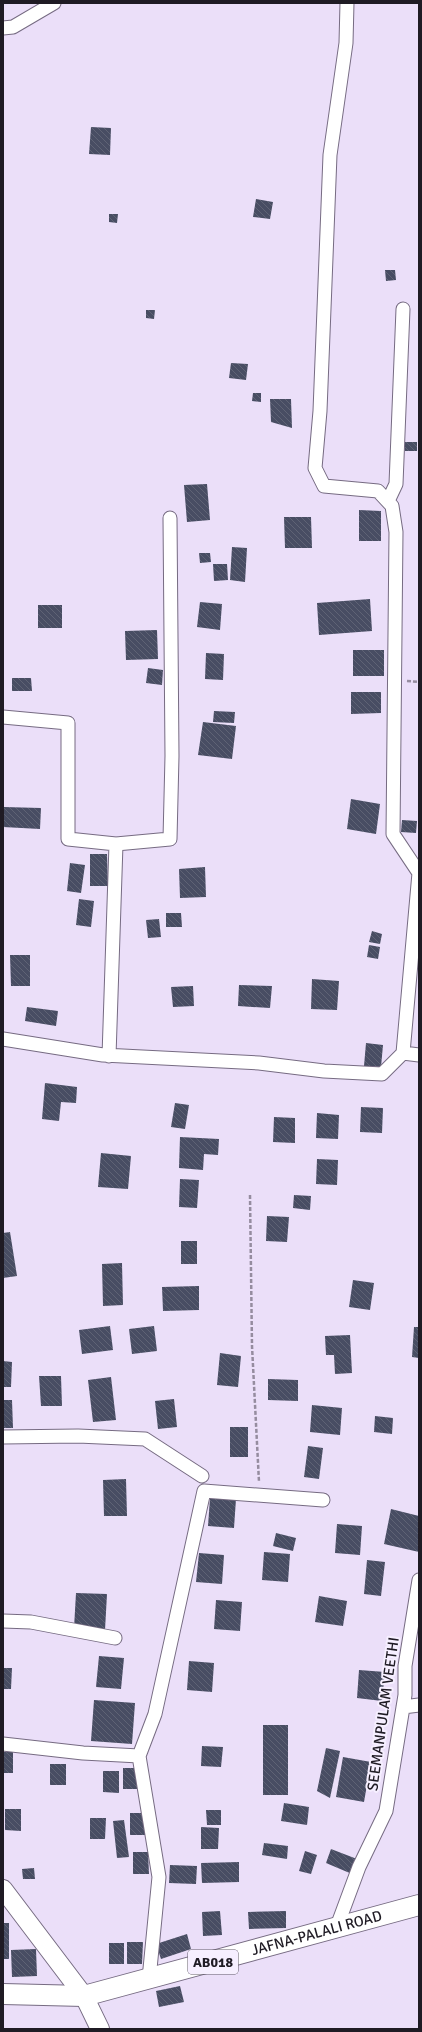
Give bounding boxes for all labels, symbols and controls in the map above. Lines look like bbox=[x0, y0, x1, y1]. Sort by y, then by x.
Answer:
street label: SEEMANPULAM VEETHI bbox=[363, 1636, 403, 1792]
street label: JAFNA-PALALI ROAD bbox=[249, 1907, 384, 1959]
road number: AB018 bbox=[188, 1950, 238, 1974]

